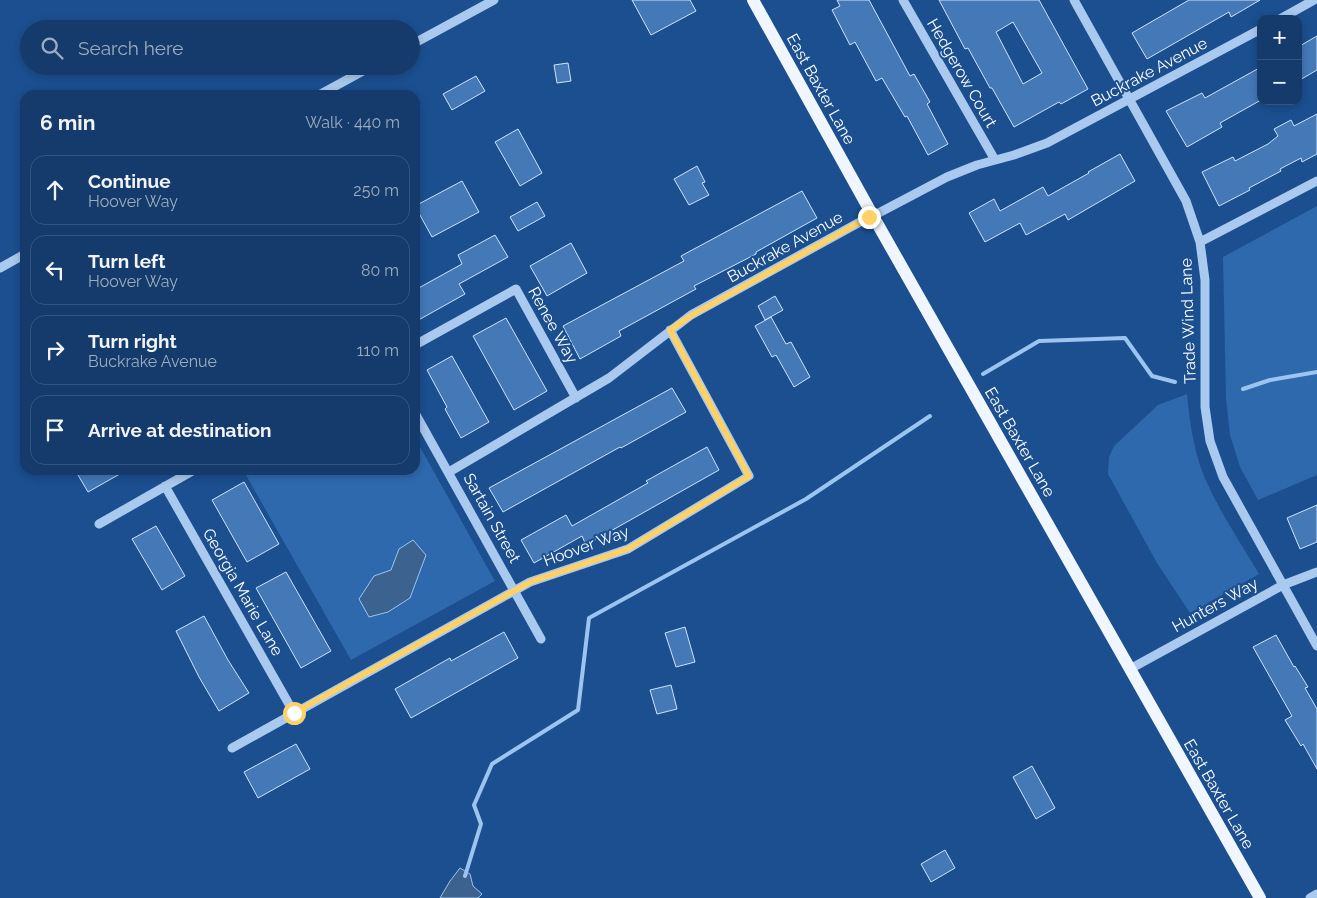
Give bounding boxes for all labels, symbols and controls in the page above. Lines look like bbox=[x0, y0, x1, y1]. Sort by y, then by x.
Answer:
street label: Hedgerow Court bbox=[923, 15, 1001, 131]
map controls bbox=[1257, 15, 1302, 105]
button: + bbox=[1257, 15, 1302, 60]
search box bbox=[20, 20, 420, 75]
street label: East Baxter Lane bbox=[783, 30, 859, 148]
street label: Buckrake Avenue bbox=[1088, 33, 1210, 111]
icon: search bbox=[38, 34, 66, 62]
text: Search here bbox=[78, 37, 184, 59]
button: − bbox=[1257, 60, 1302, 105]
text: 6 min bbox=[40, 110, 95, 135]
text: Walk · 440 m bbox=[305, 113, 400, 132]
text: Continue bbox=[88, 170, 171, 192]
icon: ahead bbox=[41, 176, 69, 204]
text: 250 m bbox=[353, 181, 399, 200]
text: Hoover Way bbox=[88, 192, 178, 211]
route end bbox=[858, 206, 881, 229]
street label: Buckrake Avenue bbox=[724, 207, 846, 287]
text: Turn left bbox=[88, 250, 165, 272]
icon: left bbox=[41, 256, 69, 284]
street label: Trade Wind Lane bbox=[1176, 258, 1200, 384]
text: 80 m bbox=[361, 261, 399, 280]
text: Hoover Way bbox=[88, 272, 178, 291]
street label: Renee Way bbox=[524, 284, 582, 367]
text: Turn right bbox=[88, 330, 177, 352]
icon: right bbox=[41, 336, 69, 364]
text: 110 m bbox=[357, 341, 399, 360]
text: Buckrake Avenue bbox=[88, 352, 217, 371]
street label: East Baxter Lane bbox=[981, 384, 1059, 500]
icon: arrive bbox=[41, 416, 69, 444]
text: Arrive at destination bbox=[88, 419, 272, 441]
street label: Sartain Street bbox=[460, 470, 525, 567]
street label: Hoover Way bbox=[541, 522, 632, 570]
street label: Georgia Marie Lane bbox=[199, 525, 287, 659]
street label: Hunters Way bbox=[1169, 573, 1261, 636]
route start bbox=[283, 702, 306, 725]
street label: East Baxter Lane bbox=[1180, 736, 1258, 852]

